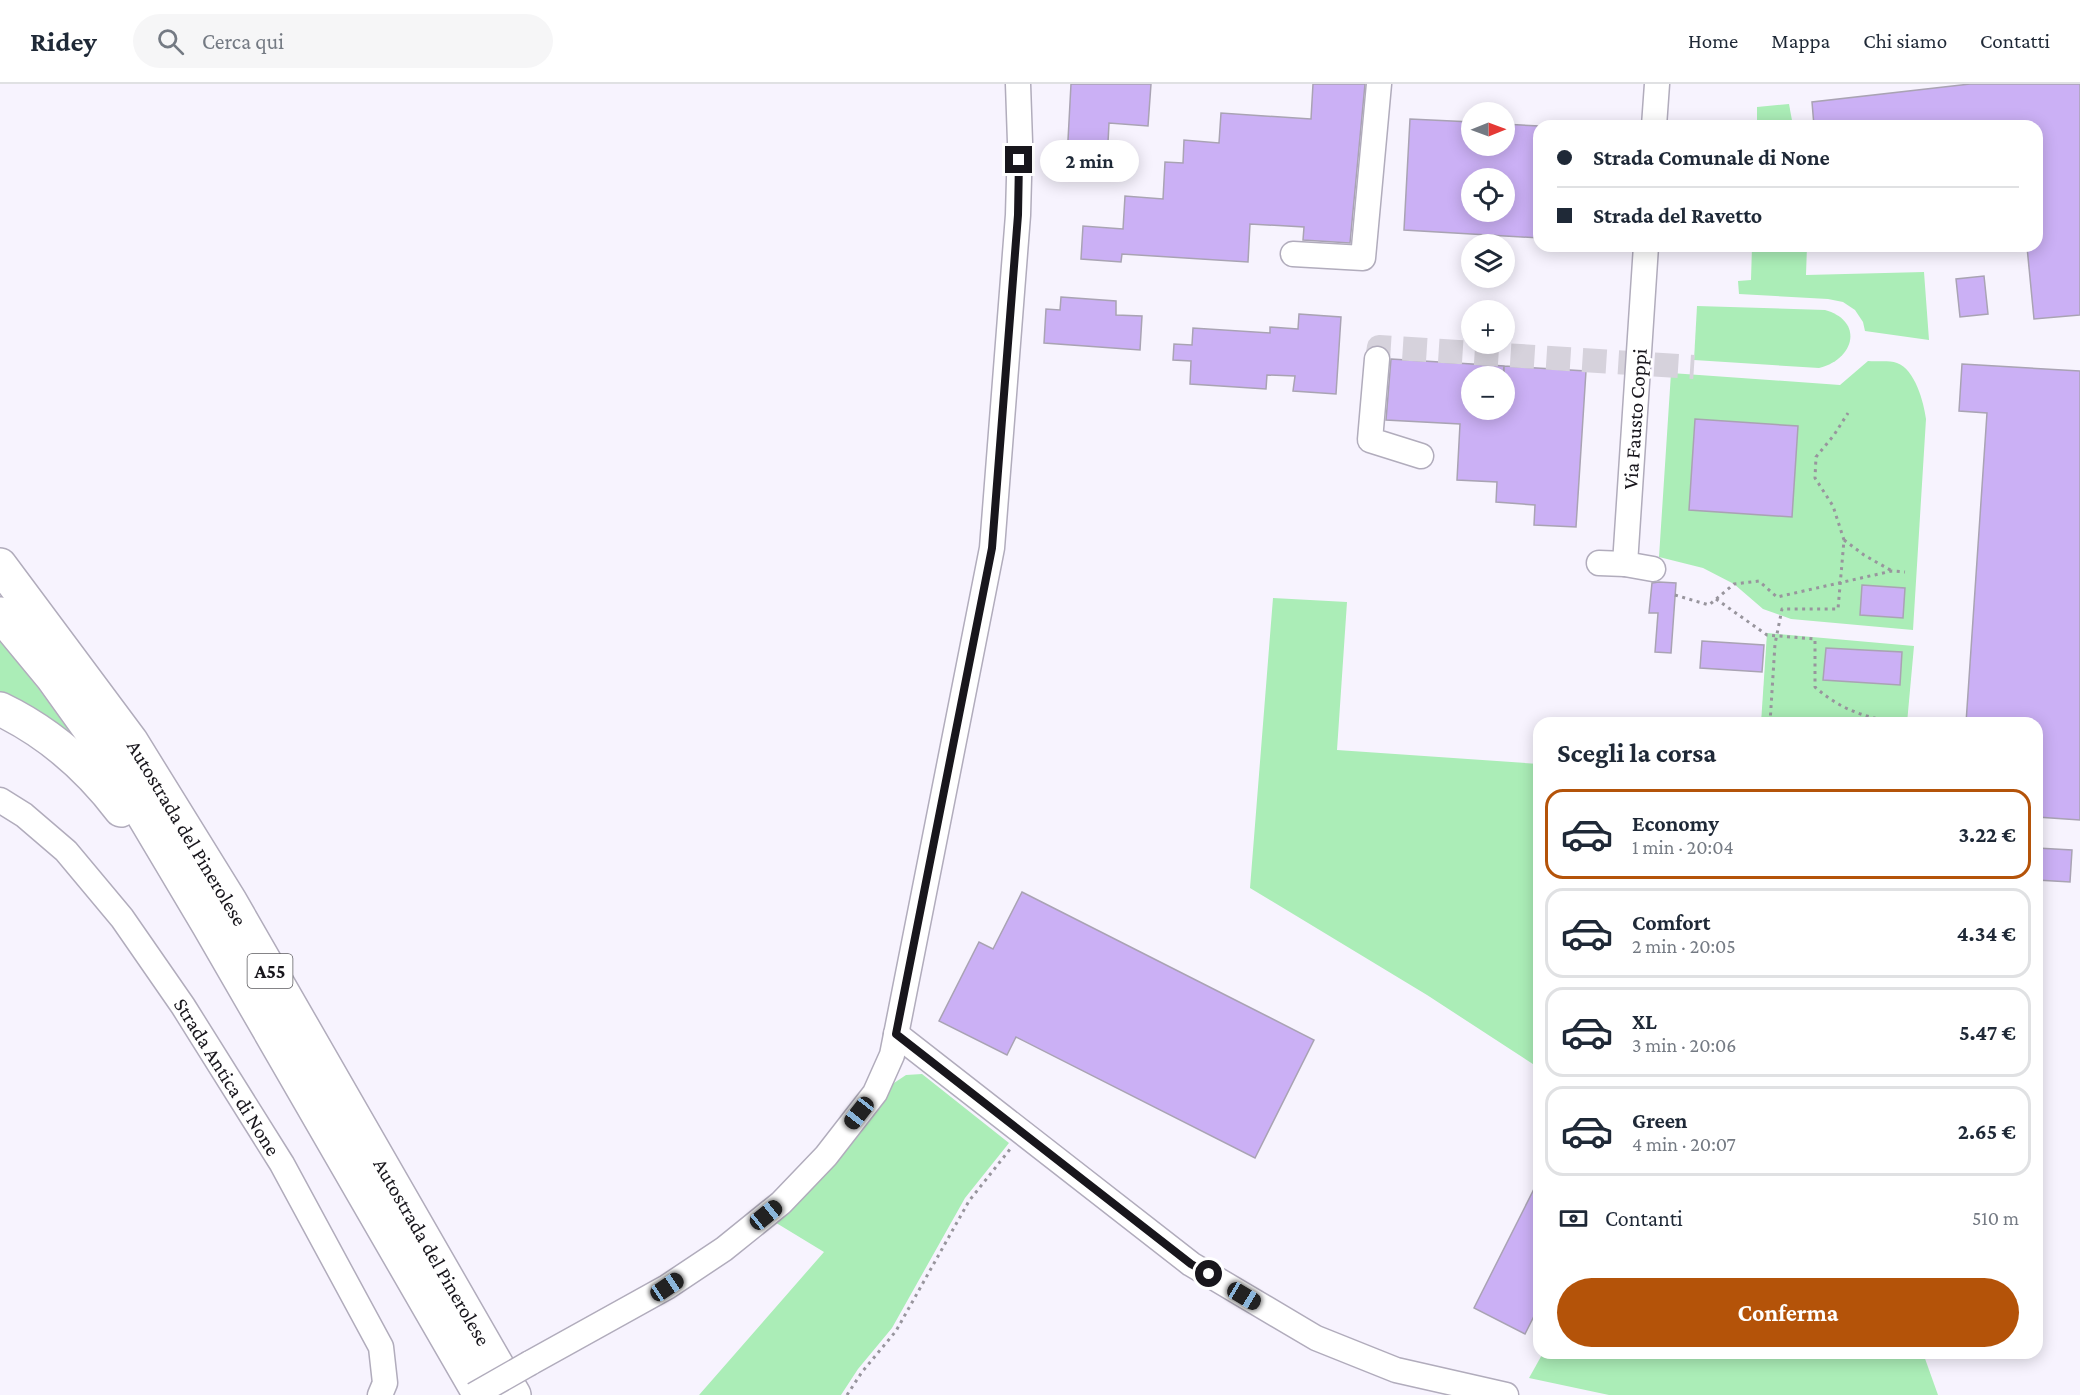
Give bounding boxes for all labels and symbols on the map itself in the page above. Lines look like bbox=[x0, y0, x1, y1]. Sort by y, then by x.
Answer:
north arrow bbox=[1461, 102, 1515, 156]
callout: 2 min bbox=[1040, 139, 1139, 181]
route end bbox=[1005, 146, 1032, 173]
street label: Via Fausto Coppi bbox=[1618, 347, 1652, 490]
street label: Autostrada del Pinerolese bbox=[122, 736, 252, 930]
road number: A55 bbox=[248, 954, 292, 988]
street label: Strada Antica di None bbox=[169, 994, 285, 1160]
car bbox=[841, 1093, 877, 1133]
street label: Autostrada del Pinerolese bbox=[368, 1154, 496, 1350]
car bbox=[746, 1197, 786, 1233]
route start bbox=[1195, 1260, 1222, 1287]
car bbox=[647, 1269, 687, 1305]
car bbox=[1224, 1279, 1264, 1313]

